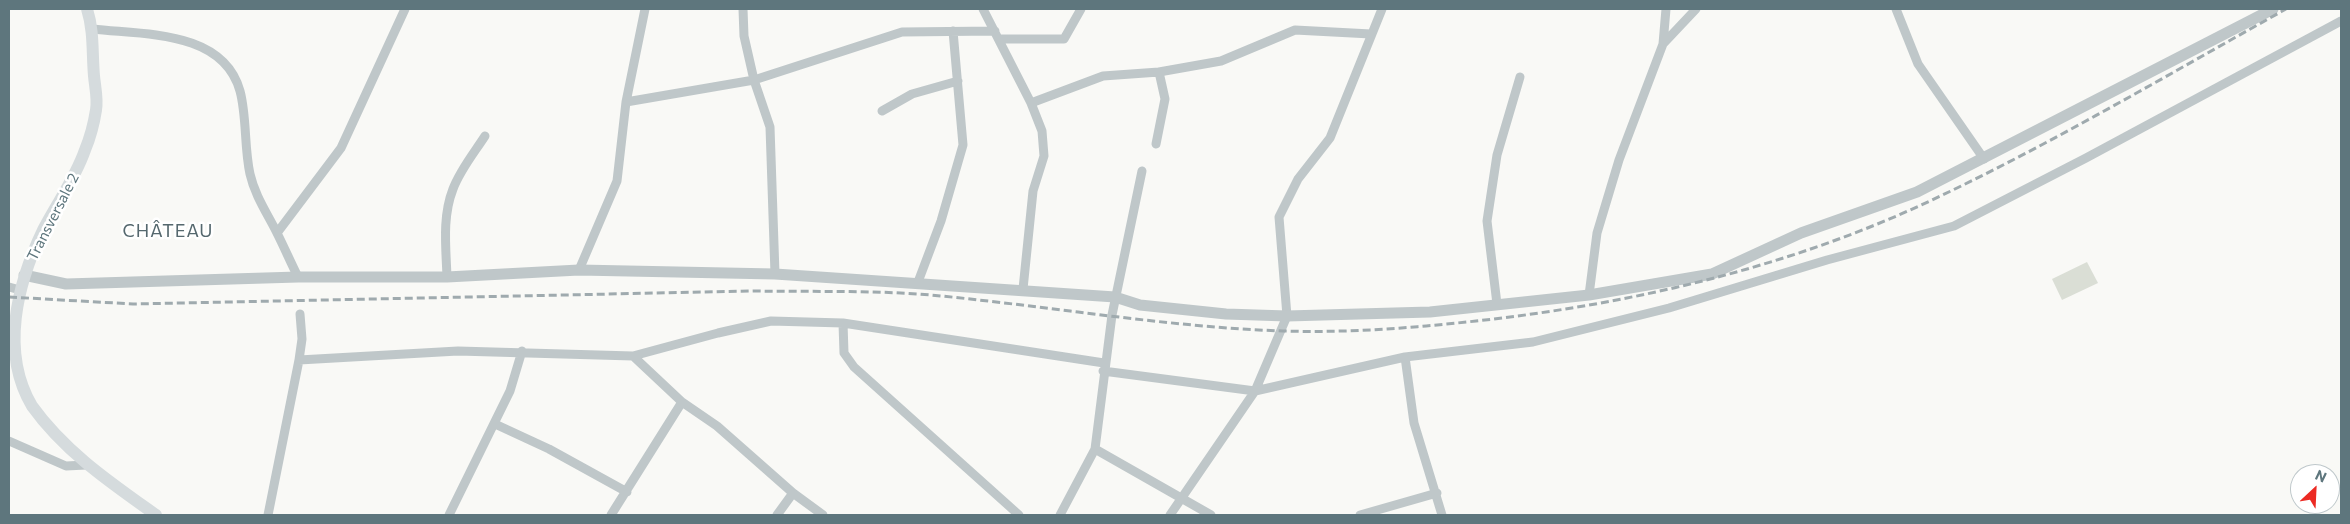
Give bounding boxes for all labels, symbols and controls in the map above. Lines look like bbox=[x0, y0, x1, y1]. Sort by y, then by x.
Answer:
street label: Transversale 2 bbox=[23, 170, 83, 264]
district label: CHÂTEAU bbox=[122, 220, 214, 242]
north arrow bbox=[2290, 464, 2340, 514]
text: N bbox=[2313, 466, 2329, 486]

